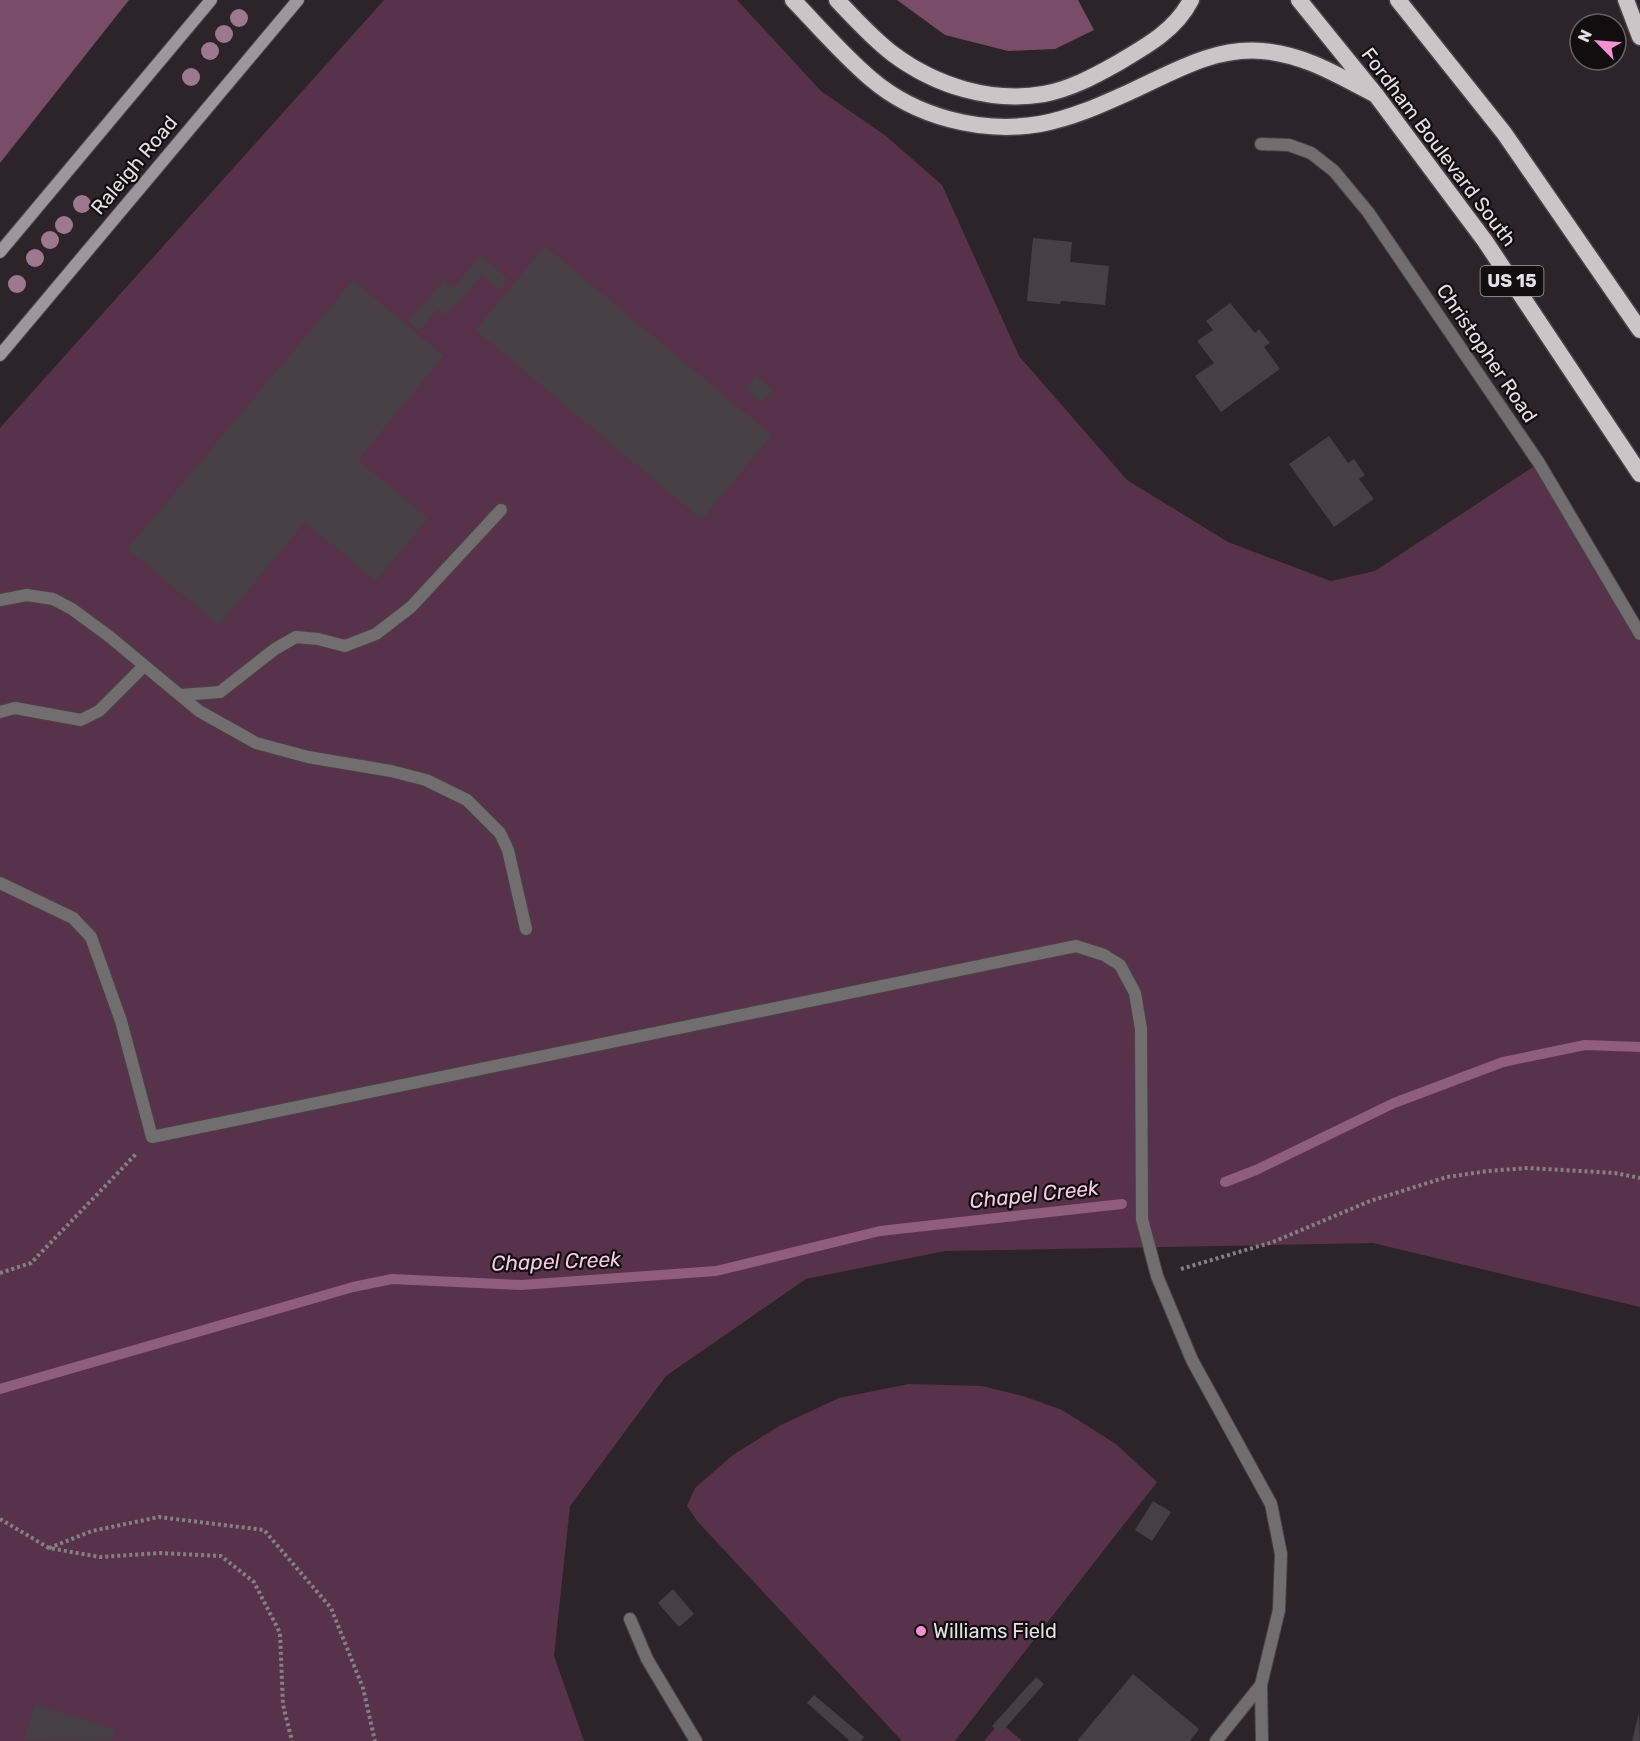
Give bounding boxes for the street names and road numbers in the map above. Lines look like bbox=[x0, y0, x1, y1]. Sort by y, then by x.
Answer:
street label: Fordham Boulevard South bbox=[1356, 43, 1522, 251]
street label: Raleigh Road bbox=[86, 111, 182, 219]
road number: US 15 bbox=[1480, 266, 1544, 296]
street label: Christopher Road bbox=[1432, 279, 1542, 427]

